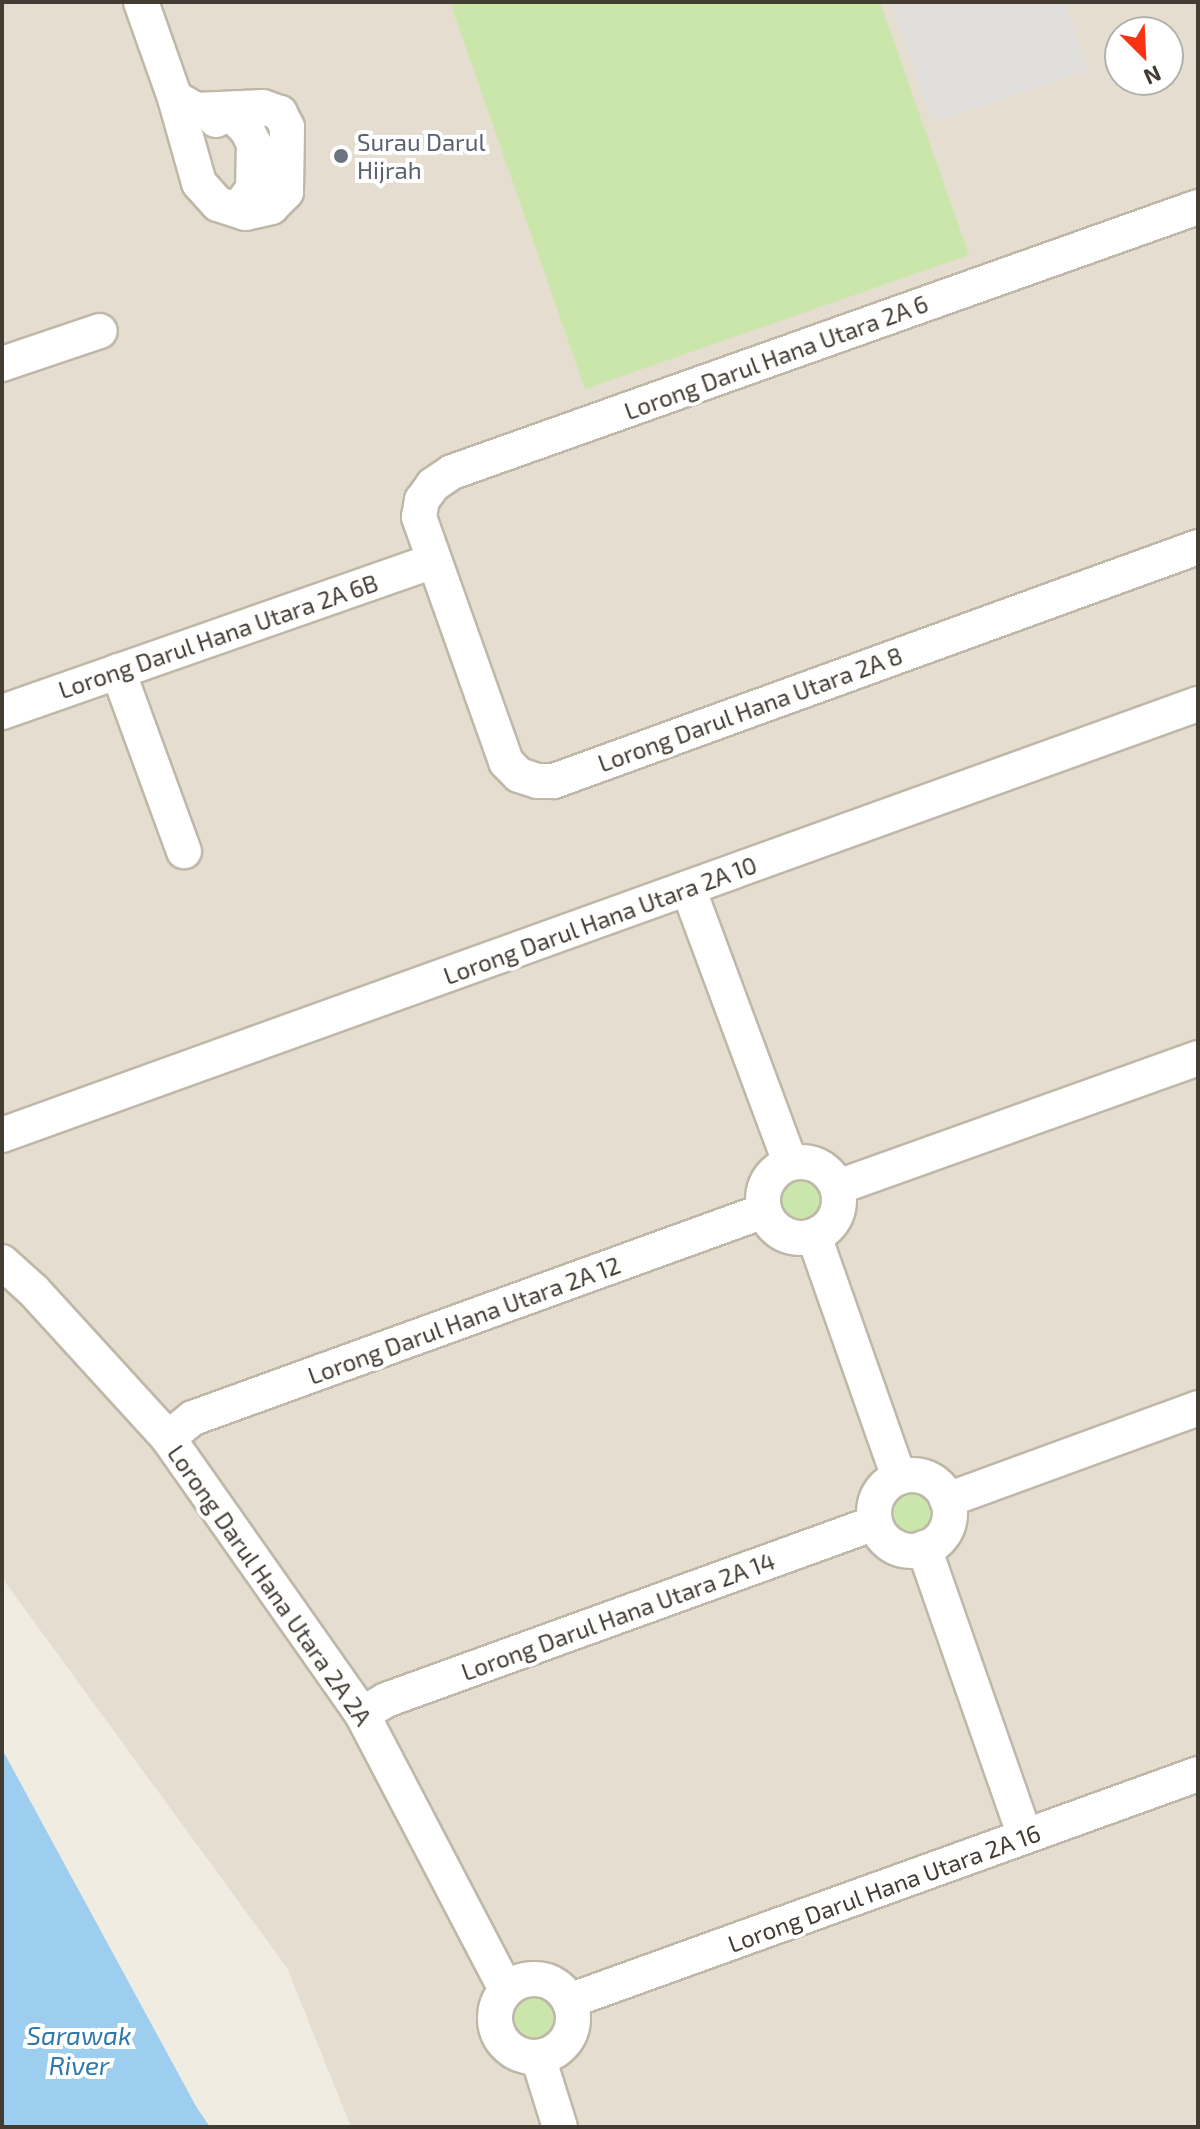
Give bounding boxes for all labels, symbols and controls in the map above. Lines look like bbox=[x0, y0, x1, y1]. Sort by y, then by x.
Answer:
north arrow bbox=[1104, 16, 1184, 96]
text: N bbox=[1140, 61, 1166, 91]
place label: Surau Darul Hijrah bbox=[357, 128, 486, 184]
marker: Surau Darul Hijrah bbox=[332, 147, 350, 165]
street label: Lorong Darul Hana Utara 2A 6 bbox=[620, 288, 932, 426]
street label: Lorong Darul Hana Utara 2A 6B bbox=[54, 568, 382, 704]
street label: Lorong Darul Hana Utara 2A 8 bbox=[593, 640, 907, 778]
street label: Lorong Darul Hana Utara 2A 10 bbox=[439, 850, 761, 990]
street label: Lorong Darul Hana Utara 2A 12 bbox=[303, 1250, 625, 1390]
street label: Lorong Darul Hana Utara 2A 2A bbox=[162, 1439, 378, 1731]
street label: Lorong Darul Hana Utara 2A 14 bbox=[457, 1546, 779, 1686]
street label: Lorong Darul Hana Utara 2A 16 bbox=[723, 1818, 1045, 1958]
water label: Sarawak River bbox=[27, 2019, 131, 2080]

